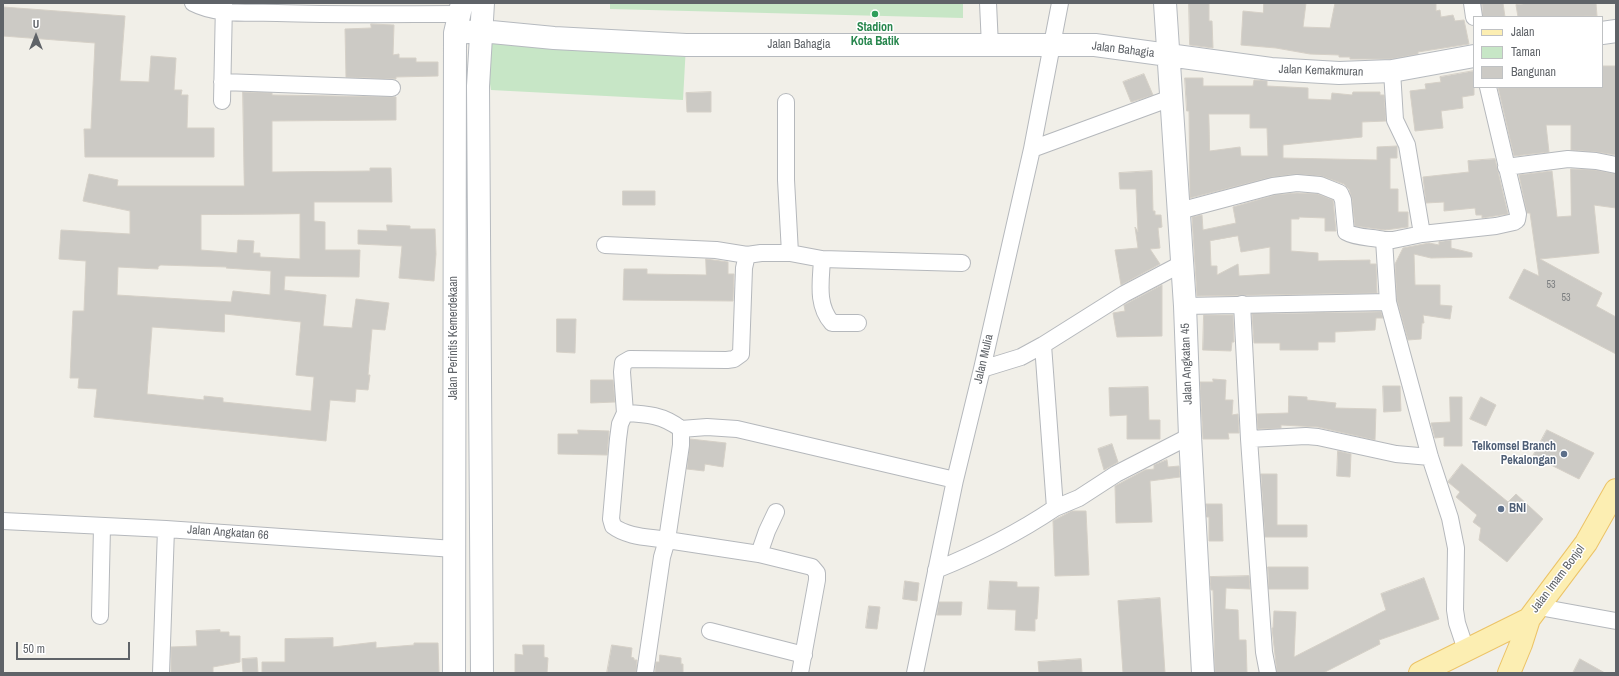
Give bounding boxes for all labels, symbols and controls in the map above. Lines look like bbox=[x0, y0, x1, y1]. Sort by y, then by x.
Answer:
marker: Stadion Kota Batik bbox=[870, 9, 880, 19]
north arrow bbox=[16, 16, 56, 56]
legend bbox=[1473, 16, 1603, 88]
text: U bbox=[33, 17, 39, 31]
place label: Stadion Kota Batik bbox=[851, 21, 899, 49]
text: Jalan bbox=[1511, 24, 1535, 40]
street label: Jalan Bahagia bbox=[768, 38, 830, 52]
street label: Jalan Bahagia bbox=[1091, 39, 1155, 61]
text: Taman bbox=[1511, 44, 1541, 60]
street label: Jalan Kemakmuran bbox=[1278, 62, 1364, 80]
text: Bangunan bbox=[1511, 64, 1556, 80]
street label: Jalan Perintis Kemerdekaan bbox=[447, 276, 461, 400]
house number: 53 bbox=[1546, 279, 1556, 291]
house number: 53 bbox=[1561, 292, 1571, 304]
street label: Jalan Angkatan 45 bbox=[1178, 323, 1196, 405]
street label: Jalan Mulia bbox=[971, 333, 997, 385]
place label: Telkomsel Branch Pekalongan bbox=[1472, 440, 1556, 468]
marker: Telkomsel Branch Pekalongan bbox=[1559, 449, 1569, 459]
place label: BNI bbox=[1509, 502, 1526, 516]
marker: BNI bbox=[1496, 504, 1506, 514]
street label: Jalan Angkatan 66 bbox=[187, 523, 269, 543]
street label: Jalan Imam Bonjol bbox=[1528, 542, 1588, 616]
scale bar bbox=[18, 634, 132, 660]
text: 50 m bbox=[23, 641, 45, 657]

